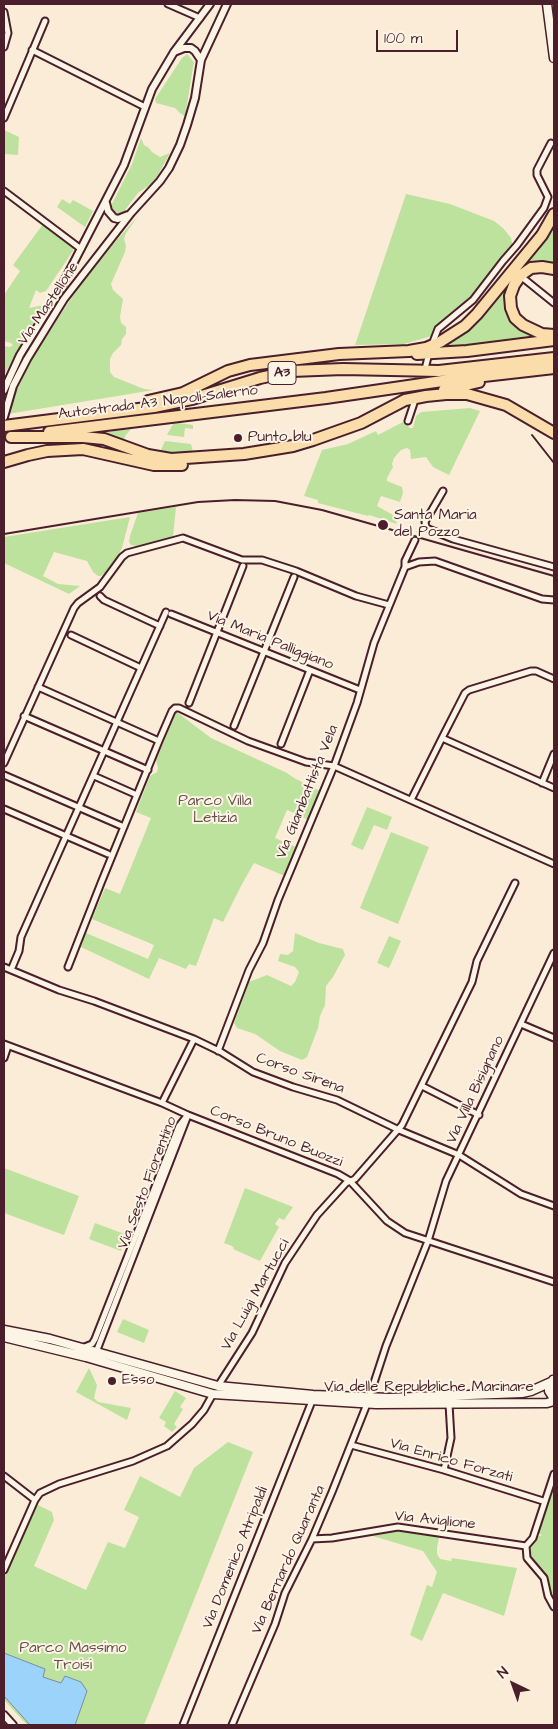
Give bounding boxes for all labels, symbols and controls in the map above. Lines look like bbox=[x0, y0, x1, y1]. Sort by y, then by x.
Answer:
scale bar bbox=[378, 20, 460, 52]
text: 100 m bbox=[384, 28, 423, 49]
street label: Via Mastellone bbox=[15, 259, 83, 349]
road number: A3 bbox=[268, 362, 296, 384]
street label: Autostrada A3 Napoli-Salerno bbox=[57, 382, 259, 424]
place label: Punto blu bbox=[248, 429, 312, 447]
marker: Punto blu bbox=[232, 432, 244, 444]
place label: Santa Maria del Pozzo bbox=[394, 507, 477, 542]
marker: Santa Maria del Pozzo bbox=[376, 518, 390, 532]
street label: Via Maria Palliggiano bbox=[204, 607, 336, 675]
street label: Via Giambattista Vela bbox=[273, 723, 343, 861]
park label: Parco Villa Letizia bbox=[178, 793, 252, 828]
street label: Via Villa Bisignano bbox=[443, 1033, 509, 1147]
street label: Corso Sirena bbox=[253, 1050, 347, 1098]
street label: Corso Bruno Buozzi bbox=[207, 1102, 345, 1172]
street label: Via Sesto Fiorentino bbox=[114, 1114, 182, 1252]
street label: Via Luigi Martucci bbox=[218, 1236, 294, 1354]
place label: Esso bbox=[122, 1372, 154, 1390]
marker: Esso bbox=[106, 1375, 118, 1387]
street label: Via delle Repubbliche Marinare bbox=[324, 1379, 534, 1397]
street label: Via Enrico Forzati bbox=[388, 1435, 514, 1487]
street label: Via Bernardo Quaranta bbox=[248, 1483, 330, 1637]
street label: Via Domenico Atripaldi bbox=[199, 1484, 273, 1632]
street label: Via Aviglione bbox=[394, 1508, 476, 1534]
park label: Parco Massimo Troisi bbox=[20, 1640, 126, 1675]
north arrow bbox=[488, 1659, 538, 1709]
text: N bbox=[493, 1662, 513, 1683]

